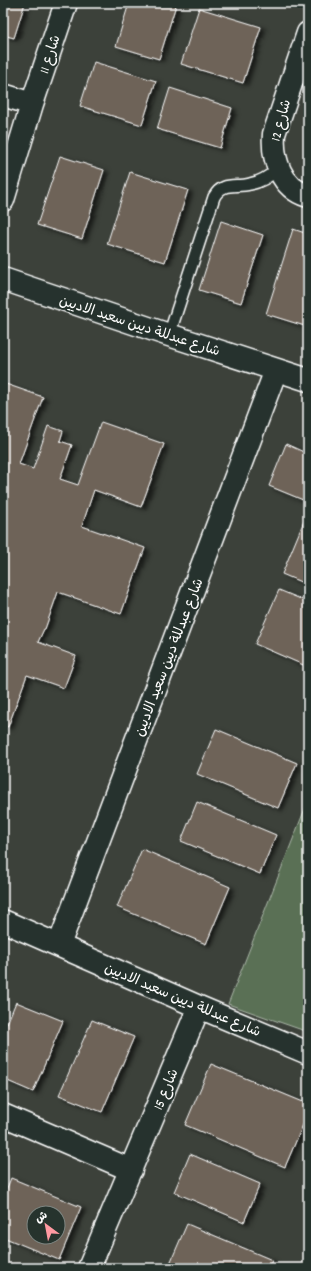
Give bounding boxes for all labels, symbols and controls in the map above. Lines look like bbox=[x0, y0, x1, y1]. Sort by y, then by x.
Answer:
street label: شارع 11 bbox=[35, 33, 67, 77]
street label: شارع 12 bbox=[267, 97, 297, 144]
street label: شارع عبدللة ديين سعيد الاديين bbox=[56, 291, 222, 362]
street label: شارع عبدللة ديين سعيد الاديين bbox=[130, 576, 209, 740]
street label: شارع عبدللة ديين سعيد الاديين bbox=[101, 959, 263, 1043]
street label: شارع 15 bbox=[149, 1066, 184, 1114]
north arrow bbox=[26, 1205, 66, 1245]
text: ش bbox=[32, 1208, 51, 1228]

